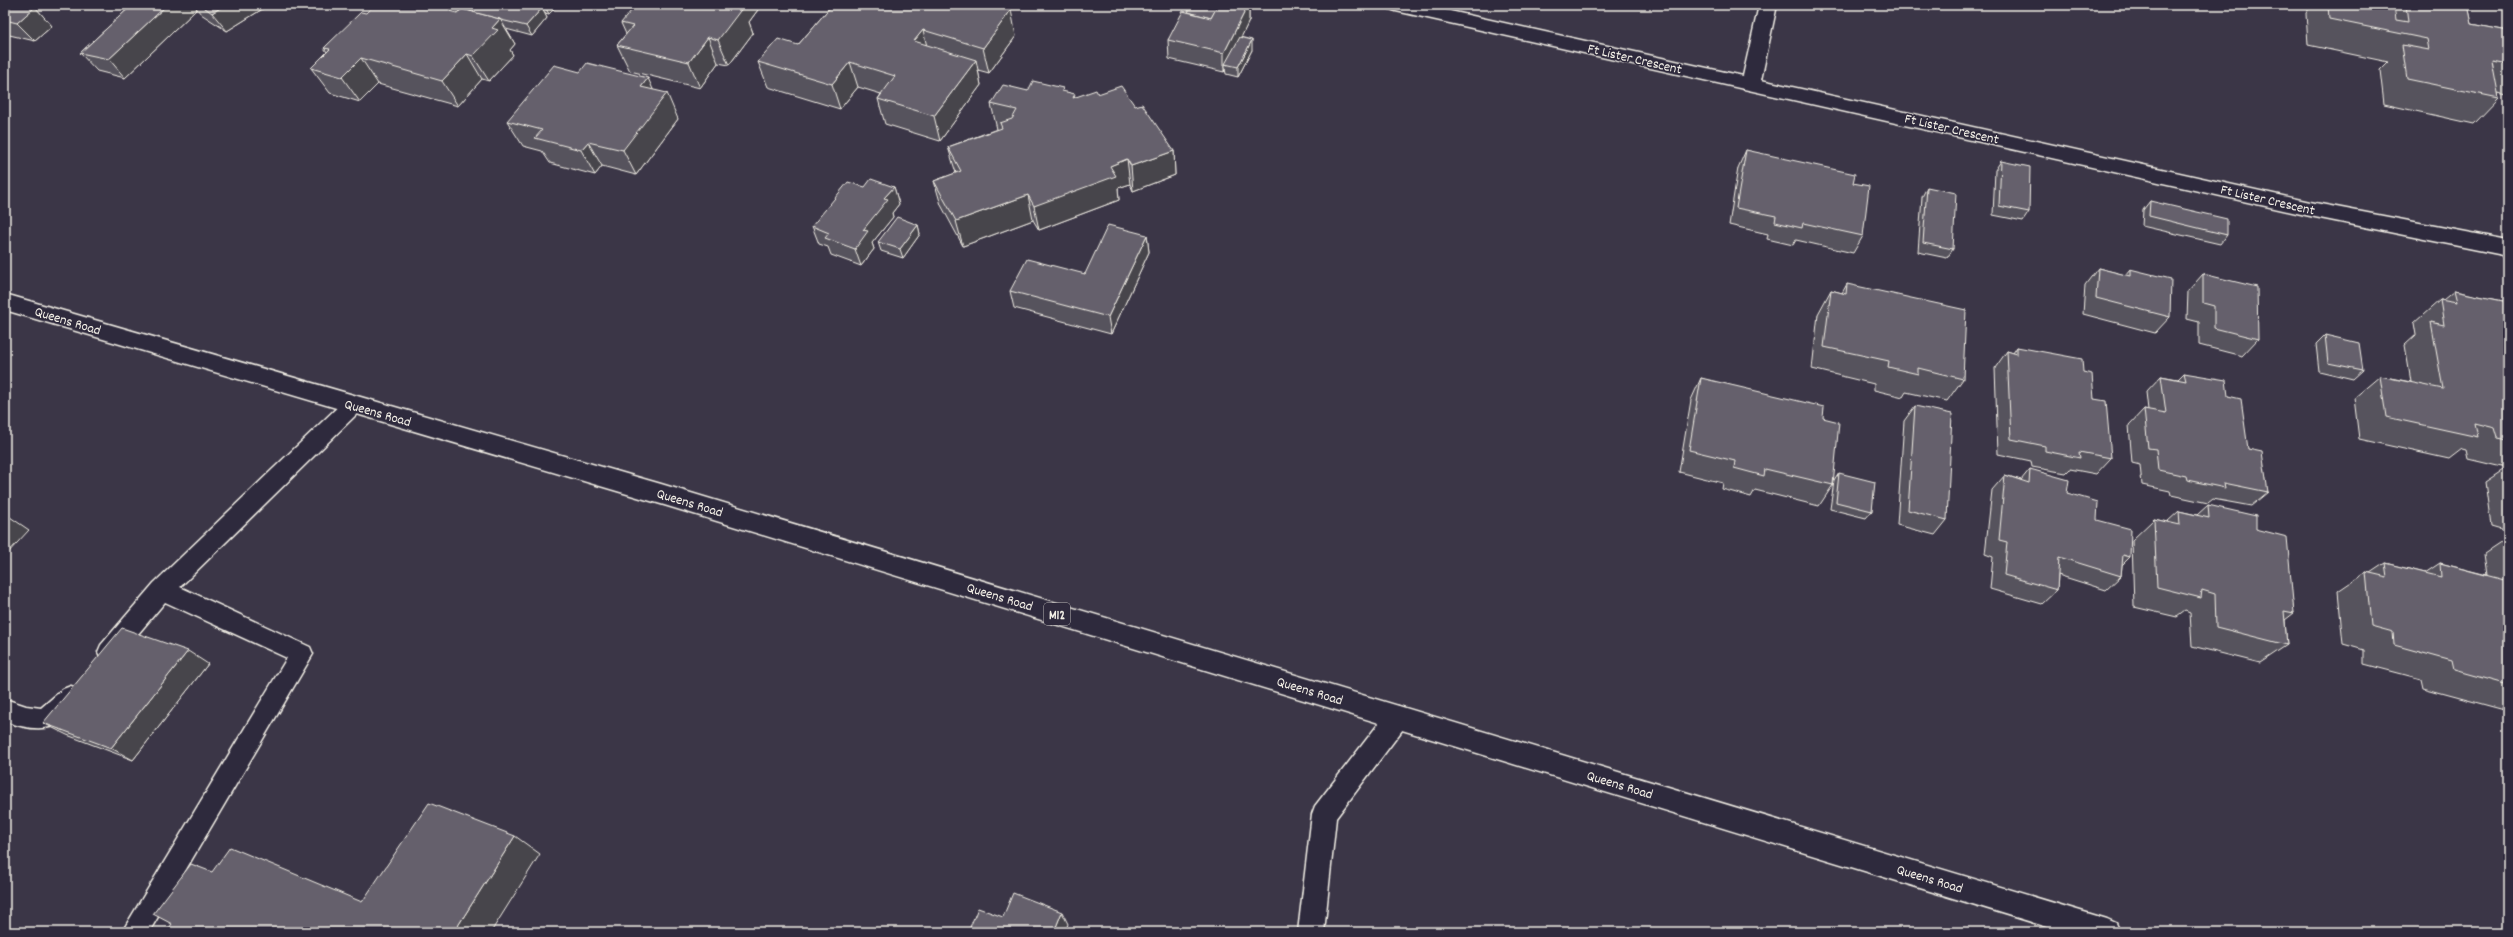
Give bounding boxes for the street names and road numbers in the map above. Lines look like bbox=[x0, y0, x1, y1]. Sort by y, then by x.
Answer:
street label: Ft Lister Crescent bbox=[1585, 39, 1684, 81]
street label: Ft Lister Crescent bbox=[1902, 109, 2001, 151]
street label: Ft Lister Crescent bbox=[2218, 180, 2317, 222]
street label: Queens Road bbox=[32, 302, 103, 341]
street label: Queens Road bbox=[342, 395, 413, 433]
street label: Queens Road bbox=[654, 484, 725, 523]
street label: Queens Road bbox=[964, 578, 1035, 617]
road number: M12 bbox=[1044, 603, 1070, 625]
street label: Queens Road bbox=[1274, 672, 1345, 711]
street label: Queens Road bbox=[1584, 766, 1655, 805]
street label: Queens Road bbox=[1894, 860, 1965, 899]

